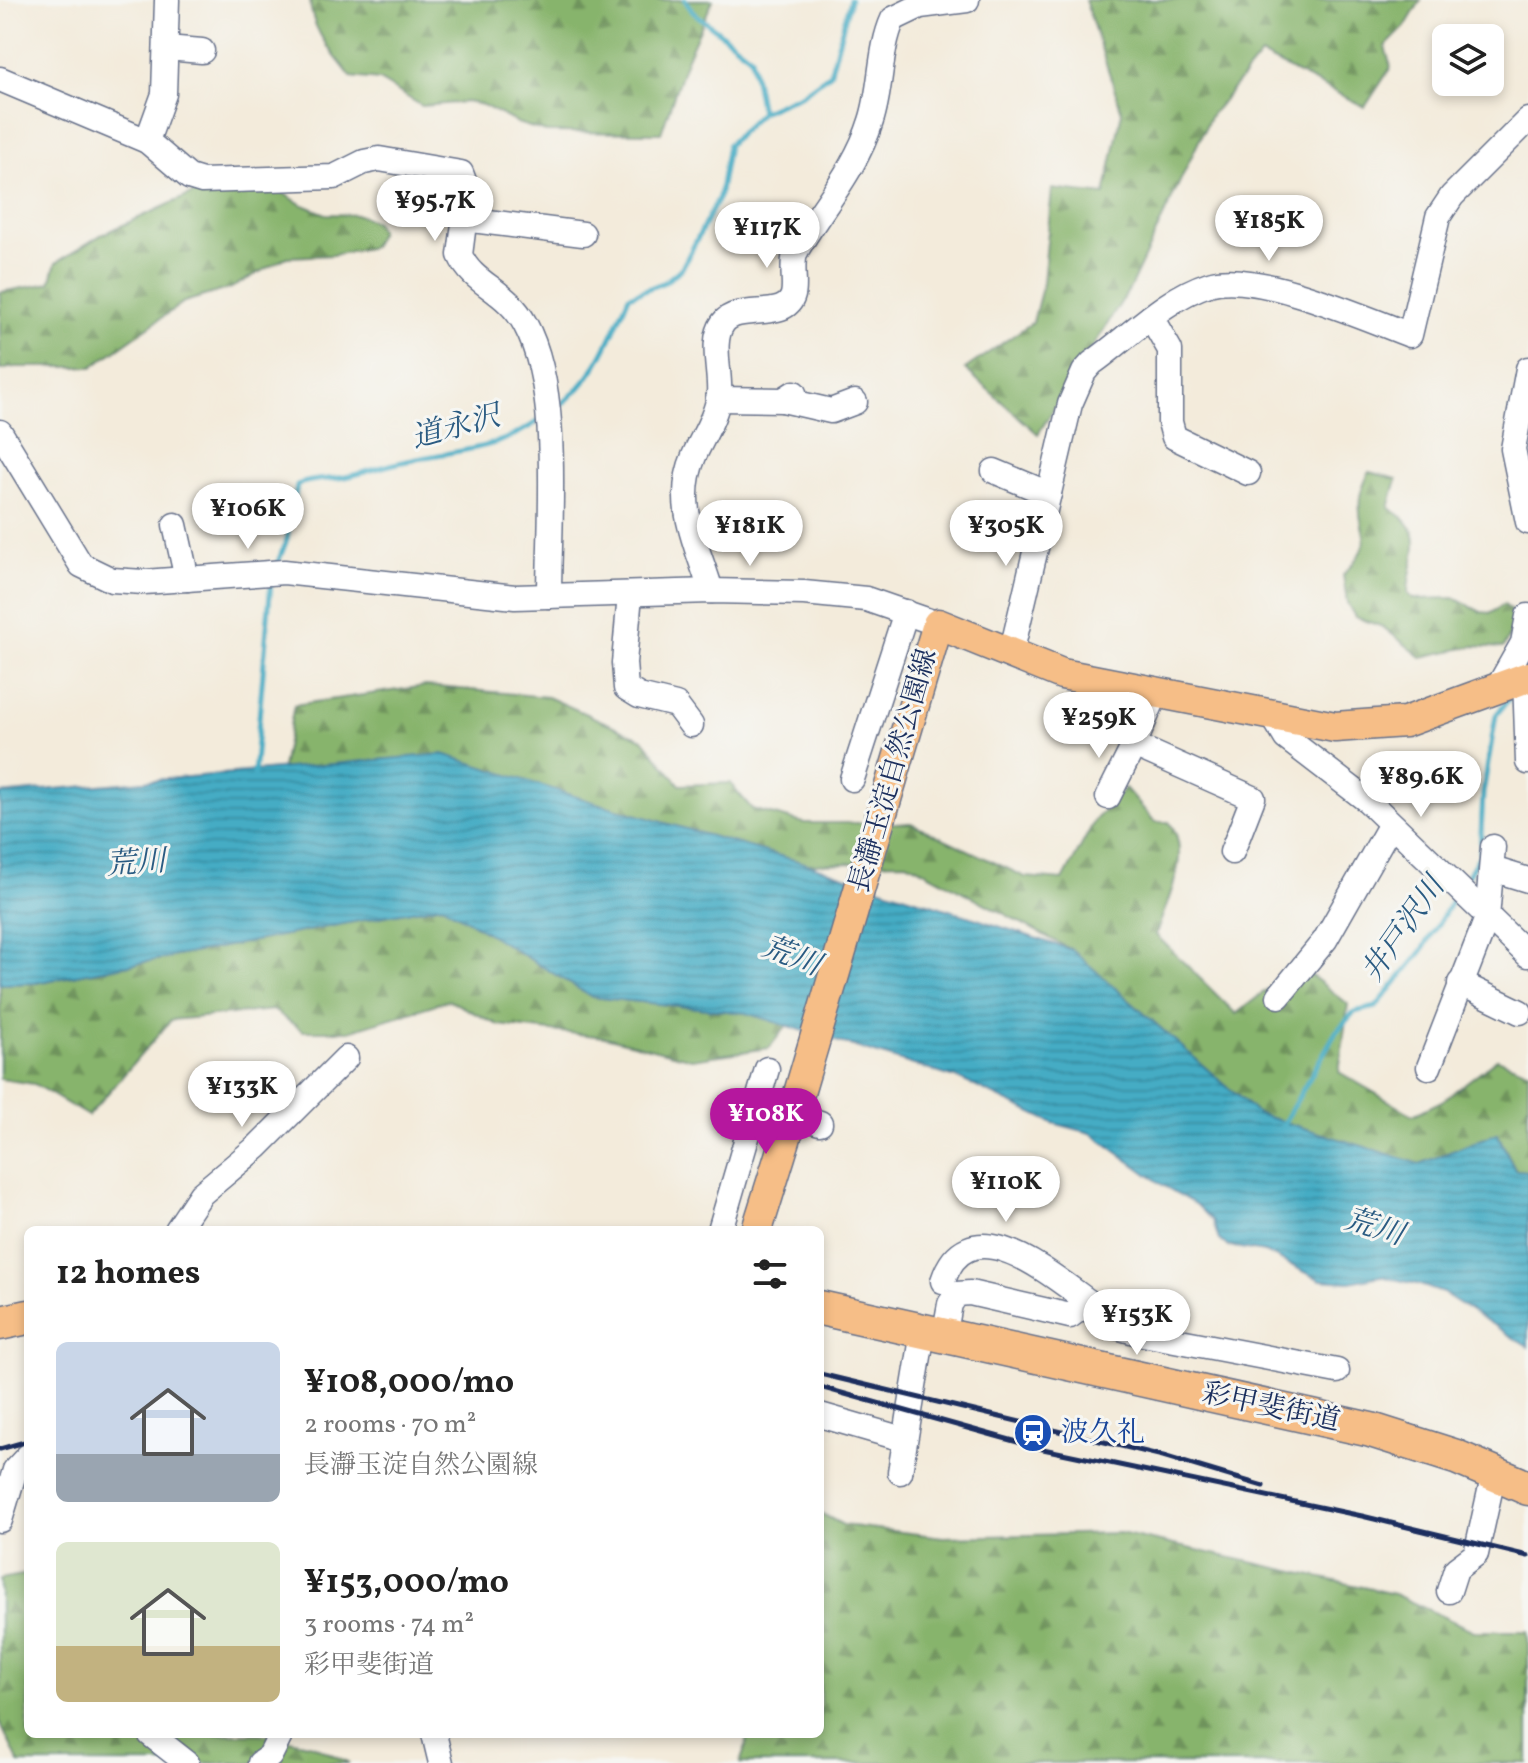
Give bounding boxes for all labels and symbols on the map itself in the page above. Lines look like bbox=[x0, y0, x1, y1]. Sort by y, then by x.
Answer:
pin: ¥95.7K bbox=[370, 175, 500, 243]
pin: ¥185K bbox=[1213, 195, 1325, 263]
pin: ¥117K bbox=[711, 202, 823, 270]
water label: 道永沢 bbox=[407, 395, 509, 460]
pin: ¥106K bbox=[192, 483, 304, 551]
pin: ¥181K bbox=[694, 500, 806, 568]
pin: ¥305K bbox=[950, 500, 1062, 568]
street label: 長瀞玉淀自然公園線 bbox=[841, 644, 947, 898]
pin: ¥259K bbox=[1043, 692, 1155, 760]
pin: ¥89.6K bbox=[1356, 751, 1486, 819]
water label: 荒川 bbox=[105, 841, 170, 887]
water label: 井戸沢川 bbox=[1352, 866, 1457, 991]
water label: 荒川 bbox=[755, 927, 829, 988]
pin: ¥133K bbox=[186, 1061, 298, 1129]
pin: ¥108K bbox=[710, 1088, 822, 1156]
pin: ¥110K bbox=[950, 1156, 1062, 1224]
water label: 荒川 bbox=[1339, 1199, 1412, 1258]
pin: ¥153K bbox=[1081, 1289, 1193, 1357]
street label: 彩甲斐街道 bbox=[1198, 1374, 1344, 1442]
station icon: 波久礼 bbox=[1012, 1412, 1054, 1454]
place label: 波久礼 bbox=[1061, 1414, 1145, 1453]

